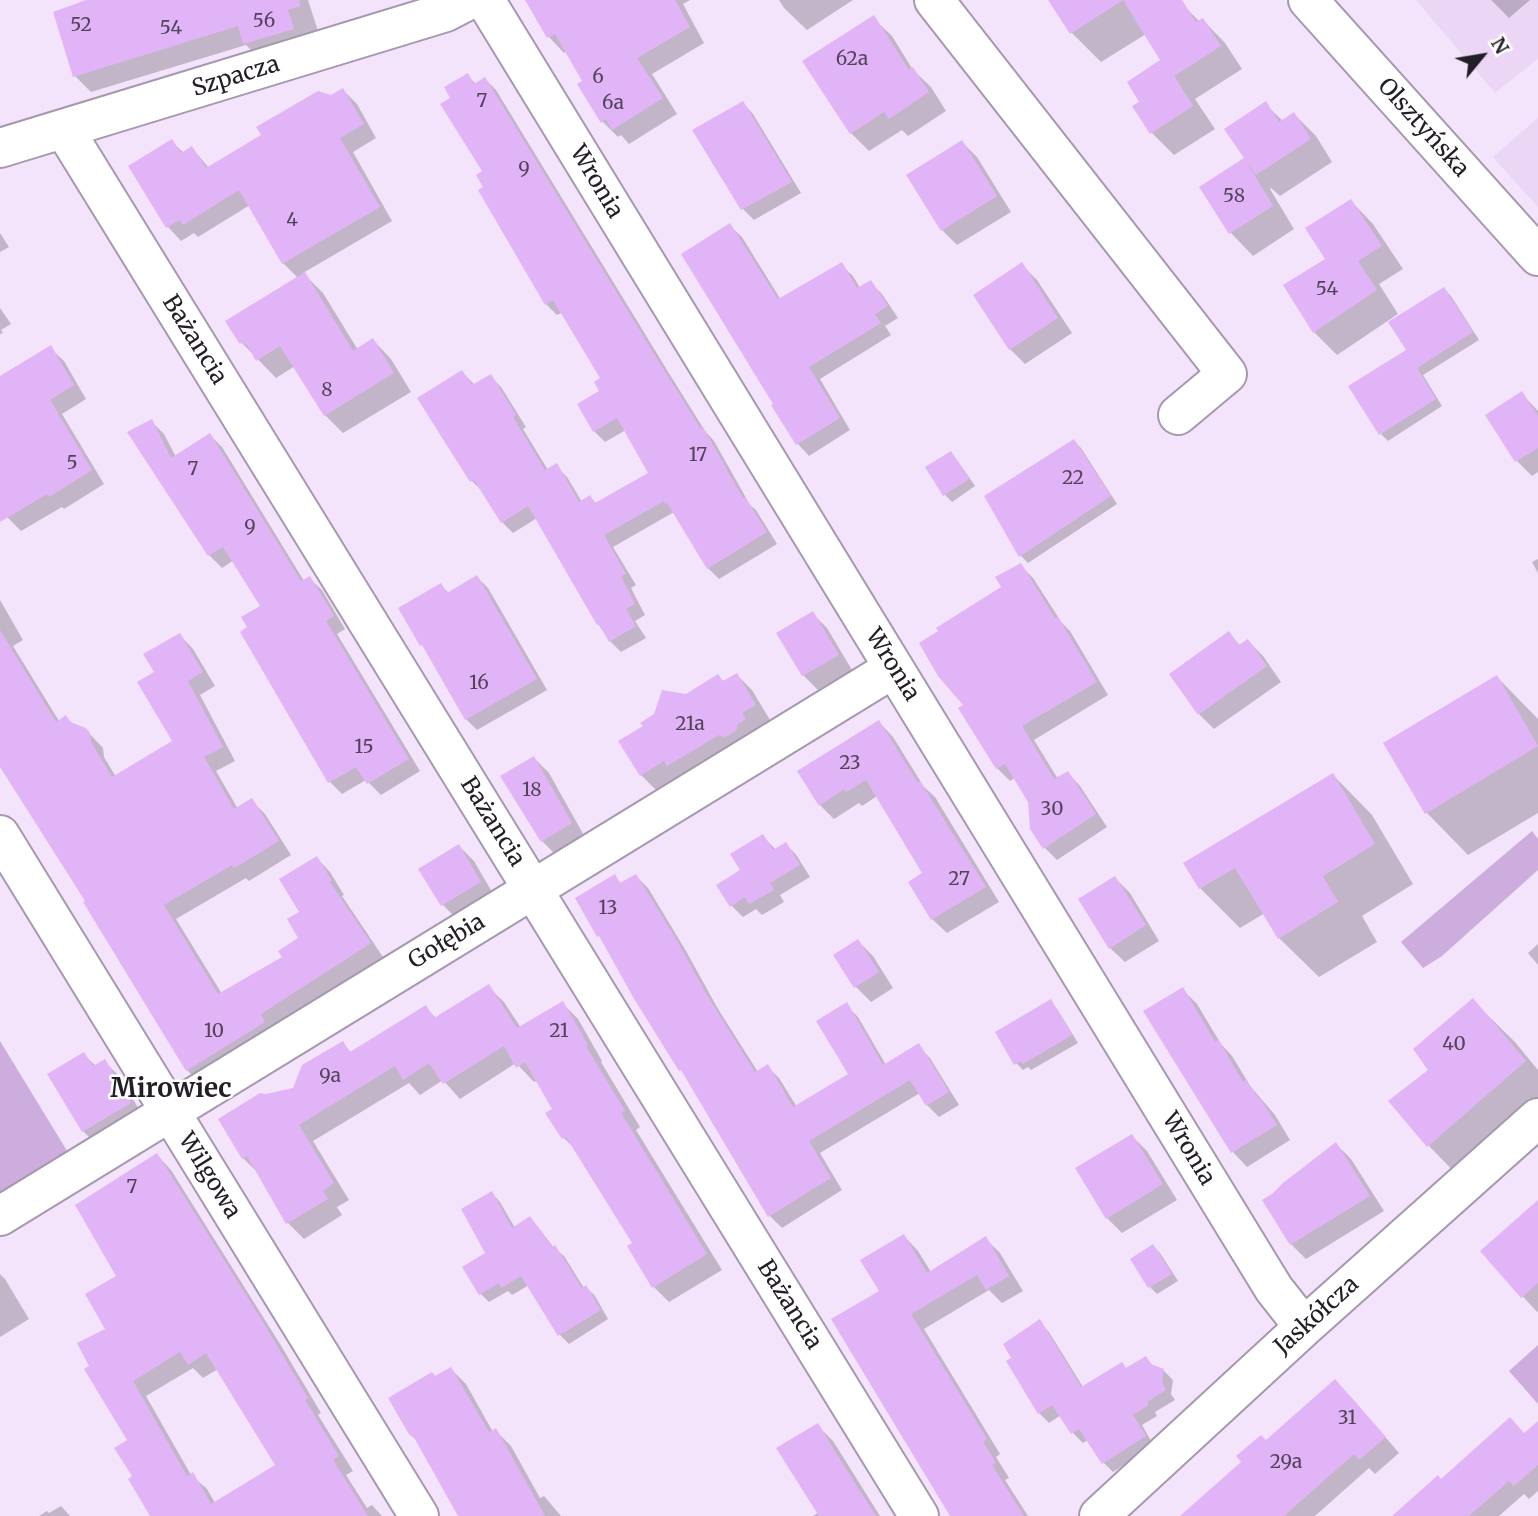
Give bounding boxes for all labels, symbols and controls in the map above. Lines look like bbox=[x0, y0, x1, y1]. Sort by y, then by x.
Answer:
house number: 56 bbox=[253, 11, 275, 33]
house number: 52 bbox=[70, 15, 92, 37]
house number: 54 bbox=[160, 18, 182, 40]
north arrow bbox=[1447, 21, 1517, 91]
text: N bbox=[1486, 33, 1514, 58]
house number: 62a bbox=[836, 49, 868, 71]
street label: Szpacza bbox=[189, 51, 283, 103]
house number: 6 bbox=[592, 67, 604, 89]
street label: Olsztyńska bbox=[1372, 73, 1474, 183]
house number: 7 bbox=[477, 91, 487, 113]
house number: 6a bbox=[602, 93, 624, 115]
street label: Wronia bbox=[564, 140, 628, 224]
house number: 9 bbox=[518, 159, 530, 181]
house number: 58 bbox=[1223, 186, 1245, 208]
house number: 4 bbox=[286, 210, 298, 232]
house number: 54 bbox=[1316, 279, 1338, 301]
street label: Bażancia bbox=[156, 290, 232, 390]
house number: 8 bbox=[321, 380, 333, 402]
house number: 17 bbox=[689, 445, 707, 467]
house number: 5 bbox=[66, 453, 78, 475]
house number: 7 bbox=[188, 459, 198, 481]
house number: 22 bbox=[1062, 468, 1084, 490]
house number: 9 bbox=[244, 517, 256, 539]
street label: Wronia bbox=[859, 624, 925, 706]
house number: 16 bbox=[469, 673, 489, 695]
house number: 21a bbox=[675, 714, 705, 736]
house number: 15 bbox=[354, 737, 374, 759]
house number: 23 bbox=[839, 753, 861, 775]
street label: Bażancia bbox=[454, 772, 530, 872]
house number: 18 bbox=[522, 780, 542, 802]
house number: 30 bbox=[1041, 799, 1063, 821]
house number: 27 bbox=[948, 869, 970, 891]
house number: 13 bbox=[599, 898, 617, 920]
street label: Gołębia bbox=[404, 909, 490, 975]
house number: 10 bbox=[204, 1021, 224, 1043]
house number: 21 bbox=[549, 1021, 569, 1043]
house number: 40 bbox=[1442, 1034, 1466, 1056]
house number: 9a bbox=[319, 1066, 341, 1088]
district label: Mirowiec bbox=[110, 1074, 232, 1106]
street label: Wronia bbox=[1156, 1107, 1220, 1191]
street label: Wilgowa bbox=[172, 1128, 246, 1224]
house number: 7 bbox=[127, 1177, 137, 1199]
street label: Bażancia bbox=[751, 1255, 827, 1355]
street label: Jaskółcza bbox=[1269, 1271, 1365, 1361]
house number: 31 bbox=[1338, 1408, 1356, 1430]
house number: 29a bbox=[1270, 1452, 1302, 1474]

